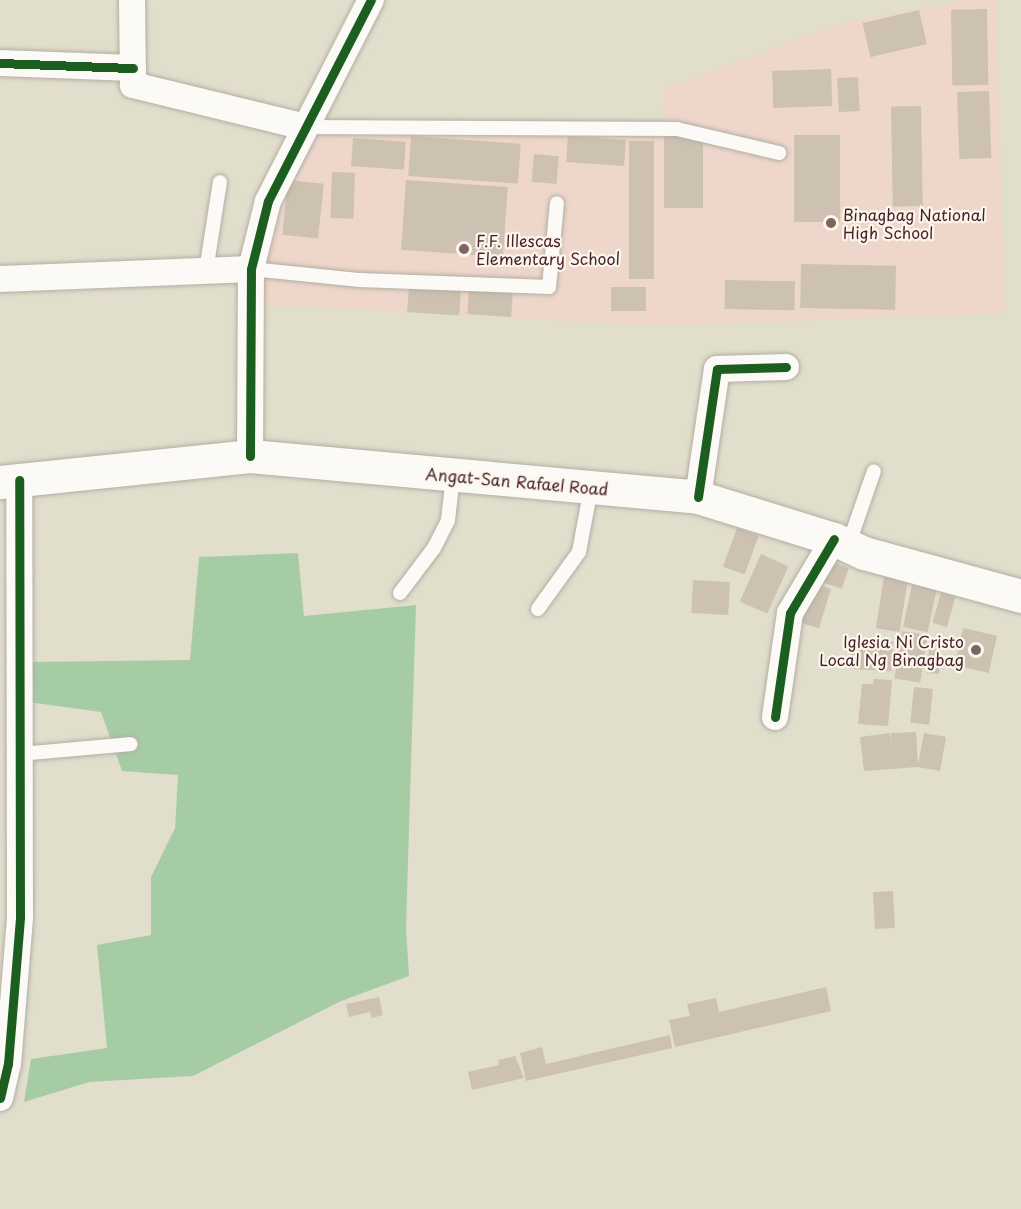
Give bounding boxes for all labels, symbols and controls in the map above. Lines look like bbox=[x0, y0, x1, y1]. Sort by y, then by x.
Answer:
place label: Binagbag National High School bbox=[843, 204, 986, 242]
marker: Binagbag National High School bbox=[824, 216, 838, 230]
place label: F.F. Illescas Elementary School bbox=[476, 230, 620, 268]
marker: F.F. Illescas Elementary School bbox=[457, 242, 471, 256]
street label: Angat-San Rafael Road bbox=[426, 464, 608, 498]
place label: Iglesia Ni Cristo Local Ng Binagbag bbox=[820, 631, 964, 669]
marker: Iglesia Ni Cristo Local Ng Binagbag bbox=[969, 643, 983, 657]

